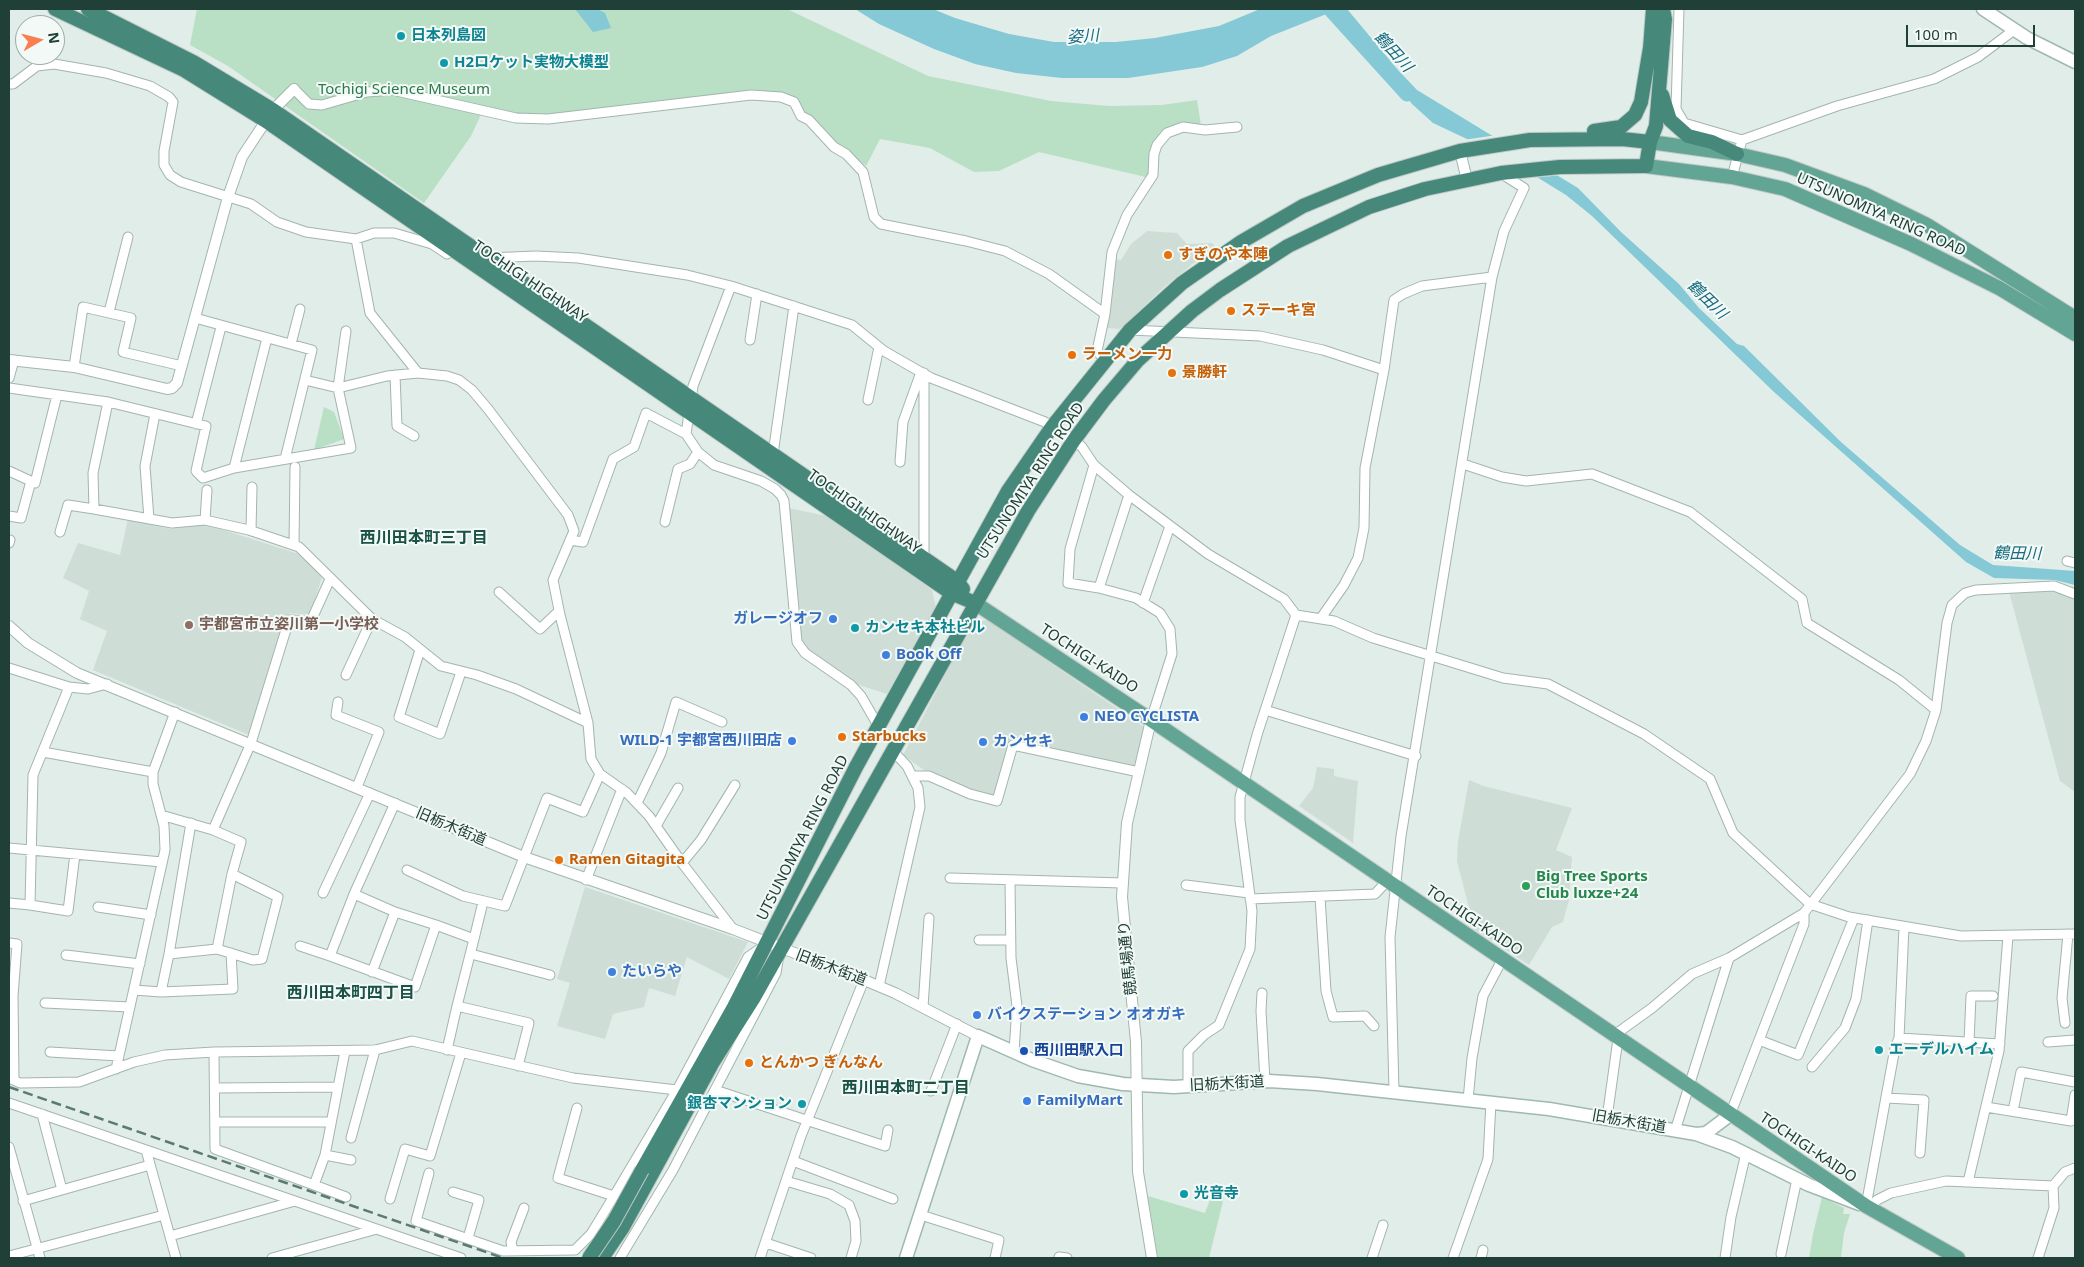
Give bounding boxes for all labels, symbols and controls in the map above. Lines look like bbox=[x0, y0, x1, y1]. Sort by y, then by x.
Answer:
north arrow bbox=[15, 15, 65, 65]
scale bar bbox=[1909, 15, 2038, 47]
text: 100 m bbox=[1914, 24, 1958, 44]
water label: 姿川 bbox=[1066, 26, 1100, 48]
place label: 日本列島図 bbox=[411, 27, 486, 45]
water label: 鶴田川 bbox=[1370, 28, 1416, 76]
marker: 日本列島図 bbox=[395, 30, 407, 42]
text: N bbox=[44, 31, 65, 45]
place label: H2ロケット実物大模型 bbox=[454, 54, 609, 72]
marker: H2ロケット実物大模型 bbox=[438, 57, 450, 69]
park label: Tochigi Science Museum bbox=[318, 81, 490, 99]
street label: UTSUNOMIYA RING ROAD bbox=[1794, 170, 1968, 260]
street label: TOCHIGI HIGHWAY bbox=[469, 237, 591, 327]
place label: すぎのや本陣 bbox=[1178, 246, 1268, 264]
marker: すぎのや本陣 bbox=[1162, 249, 1174, 261]
water label: 鶴田川 bbox=[1683, 276, 1731, 324]
place label: ステーキ宮 bbox=[1241, 302, 1316, 320]
marker: ステーキ宮 bbox=[1225, 305, 1237, 317]
place label: ラーメン一力 bbox=[1082, 346, 1172, 364]
marker: ラーメン一力 bbox=[1066, 349, 1078, 361]
place label: 景勝軒 bbox=[1182, 364, 1227, 382]
marker: 景勝軒 bbox=[1166, 367, 1178, 379]
street label: UTSUNOMIYA RING ROAD bbox=[974, 399, 1088, 563]
street label: TOCHIGI HIGHWAY bbox=[804, 466, 924, 558]
district label: 西川田本町三丁目 bbox=[360, 528, 488, 548]
water label: 鶴田川 bbox=[1993, 544, 2041, 564]
place label: ガレージオフ bbox=[733, 610, 823, 628]
marker: ガレージオフ bbox=[827, 613, 839, 625]
place label: 宇都宮市立姿川第一小学校 bbox=[199, 616, 379, 634]
marker: 宇都宮市立姿川第一小学校 bbox=[183, 619, 195, 631]
place label: カンセキ本社ビル bbox=[865, 619, 985, 637]
street label: TOCHIGI-KAIDO bbox=[1037, 621, 1141, 697]
marker: カンセキ本社ビル bbox=[849, 622, 861, 634]
place label: Book Off bbox=[896, 646, 961, 664]
marker: Book Off bbox=[880, 649, 892, 661]
place label: NEO CYCLISTA bbox=[1094, 708, 1199, 726]
marker: NEO CYCLISTA bbox=[1078, 711, 1090, 723]
place label: Starbucks bbox=[852, 728, 926, 746]
marker: Starbucks bbox=[836, 731, 848, 743]
place label: WILD-1 宇都宮西川田店 bbox=[620, 732, 782, 750]
place label: カンセキ bbox=[993, 733, 1053, 751]
marker: WILD-1 宇都宮西川田店 bbox=[786, 735, 798, 747]
marker: カンセキ bbox=[977, 736, 989, 748]
street label: UTSUNOMIYA RING ROAD bbox=[753, 752, 853, 924]
street label: 旧栃木街道 bbox=[413, 804, 489, 850]
place label: Ramen Gitagita bbox=[569, 851, 685, 869]
marker: Ramen Gitagita bbox=[553, 854, 565, 866]
place label: Big Tree Sports Club luxze+24 bbox=[1536, 868, 1648, 903]
marker: Big Tree Sports Club luxze+24 bbox=[1520, 880, 1532, 892]
street label: TOCHIGI-KAIDO bbox=[1422, 882, 1526, 960]
street label: 競馬場通り bbox=[1115, 920, 1141, 996]
street label: 旧栃木街道 bbox=[793, 946, 869, 990]
place label: たいらや bbox=[622, 963, 682, 981]
marker: たいらや bbox=[606, 966, 618, 978]
district label: 西川田本町四丁目 bbox=[287, 983, 415, 1003]
place label: バイクステーション オオガキ bbox=[987, 1006, 1186, 1024]
marker: バイクステーション オオガキ bbox=[971, 1009, 983, 1021]
place label: エーデルハイム bbox=[1889, 1041, 1994, 1059]
place label: 西川田駅入口 bbox=[1034, 1042, 1124, 1060]
marker: エーデルハイム bbox=[1873, 1044, 1885, 1056]
marker: 西川田駅入口 bbox=[1018, 1045, 1030, 1057]
place label: とんかつ ぎんなん bbox=[759, 1054, 883, 1072]
marker: とんかつ ぎんなん bbox=[743, 1057, 755, 1069]
street label: 旧栃木街道 bbox=[1189, 1073, 1265, 1095]
district label: 西川田本町二丁目 bbox=[842, 1078, 970, 1098]
place label: FamilyMart bbox=[1037, 1092, 1123, 1110]
place label: 銀杏マンション bbox=[687, 1095, 792, 1113]
marker: FamilyMart bbox=[1021, 1095, 1033, 1107]
marker: 銀杏マンション bbox=[796, 1098, 808, 1110]
street label: 旧栃木街道 bbox=[1591, 1107, 1667, 1137]
street label: TOCHIGI-KAIDO bbox=[1756, 1109, 1860, 1187]
place label: 光音寺 bbox=[1194, 1185, 1239, 1203]
marker: 光音寺 bbox=[1178, 1188, 1190, 1200]

